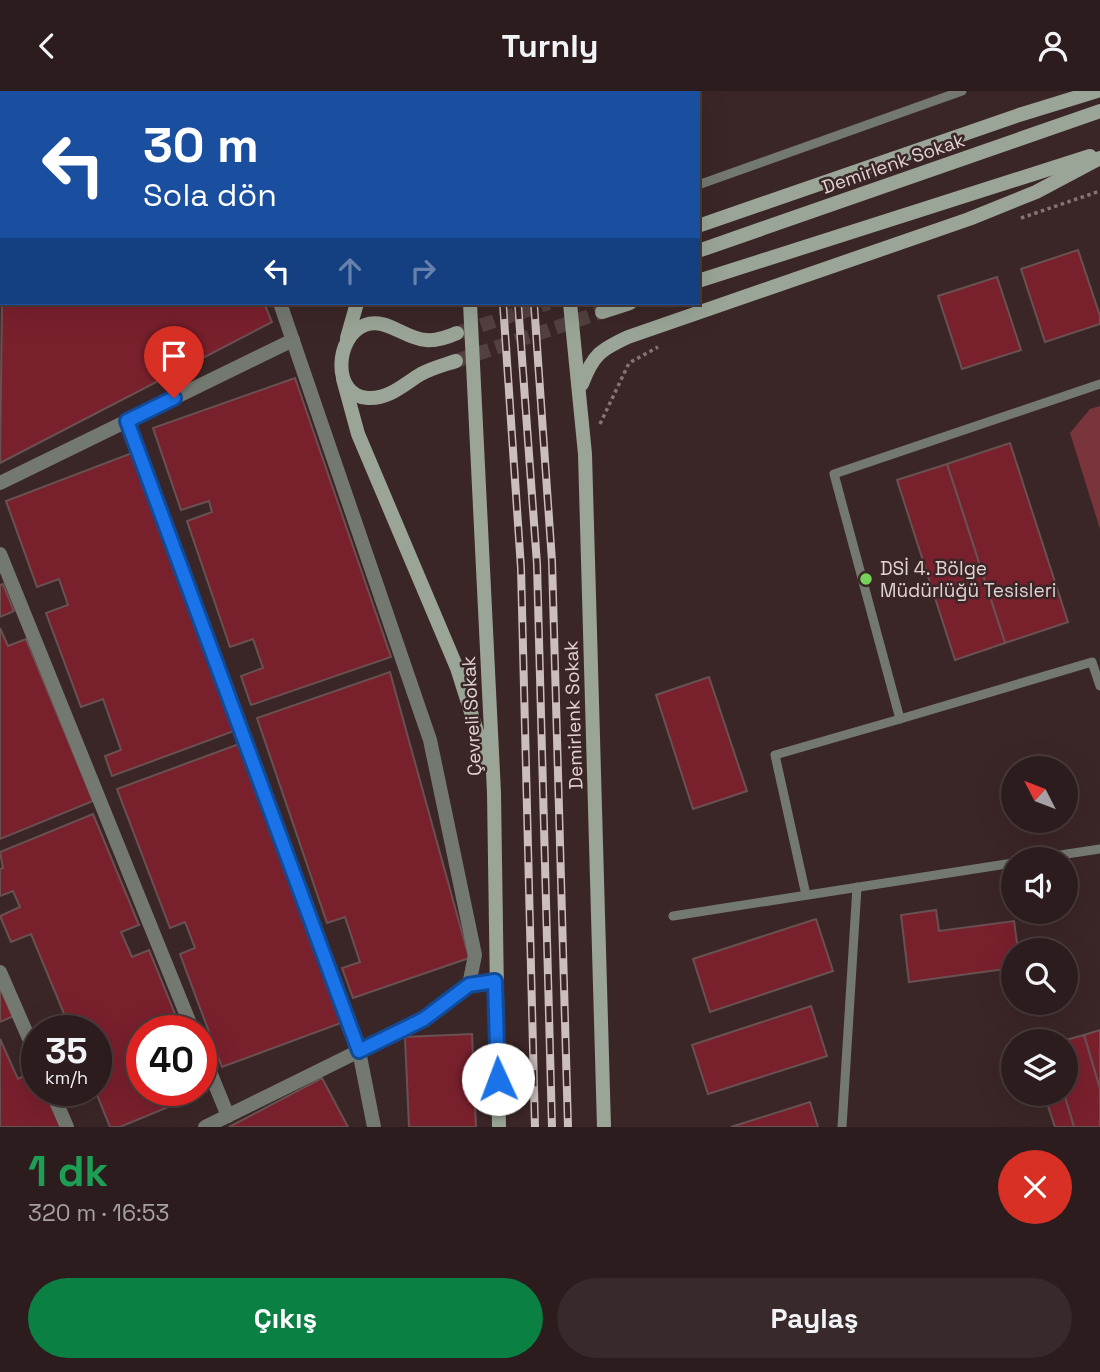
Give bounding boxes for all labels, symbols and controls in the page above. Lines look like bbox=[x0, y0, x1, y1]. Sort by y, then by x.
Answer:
text: Turnly bbox=[502, 26, 598, 66]
icon: back bbox=[28, 27, 66, 65]
icon: person bbox=[1034, 27, 1072, 65]
text: 30 m bbox=[143, 114, 259, 176]
icon: left bbox=[28, 119, 119, 210]
street label: Demirlenk Sokak bbox=[819, 127, 968, 200]
text: Sola dön bbox=[143, 175, 277, 215]
icon: left bbox=[258, 252, 296, 290]
icon: ahead bbox=[331, 252, 369, 290]
icon: right bbox=[404, 252, 442, 290]
pin bbox=[144, 326, 204, 398]
icon: arrive bbox=[155, 337, 193, 375]
place label: DSİ 4. Bölge Müdürlüğü Tesisleri bbox=[880, 556, 1057, 603]
marker: DSİ 4. Bölge Müdürlüğü Tesisleri bbox=[858, 571, 874, 587]
street label: Demirlenk Sokak bbox=[558, 640, 589, 790]
street label: Çevreli Sokak bbox=[456, 655, 487, 777]
north arrow bbox=[1001, 756, 1078, 833]
map controls bbox=[1001, 756, 1078, 1106]
button: sound bbox=[1001, 847, 1078, 924]
button: search bbox=[1001, 938, 1078, 1015]
speed limit sign: 40 bbox=[126, 1015, 217, 1106]
text: 35 bbox=[45, 1029, 88, 1073]
button: layers bbox=[1001, 1029, 1078, 1106]
position arrow bbox=[461, 1042, 535, 1116]
text: km/h bbox=[45, 1066, 88, 1089]
text: 1 dk bbox=[28, 1145, 108, 1198]
button: close bbox=[998, 1150, 1072, 1224]
text: 320 m · 16:53 bbox=[28, 1198, 170, 1228]
button: Çıkış bbox=[28, 1278, 543, 1358]
button: Paylaş bbox=[557, 1278, 1072, 1358]

